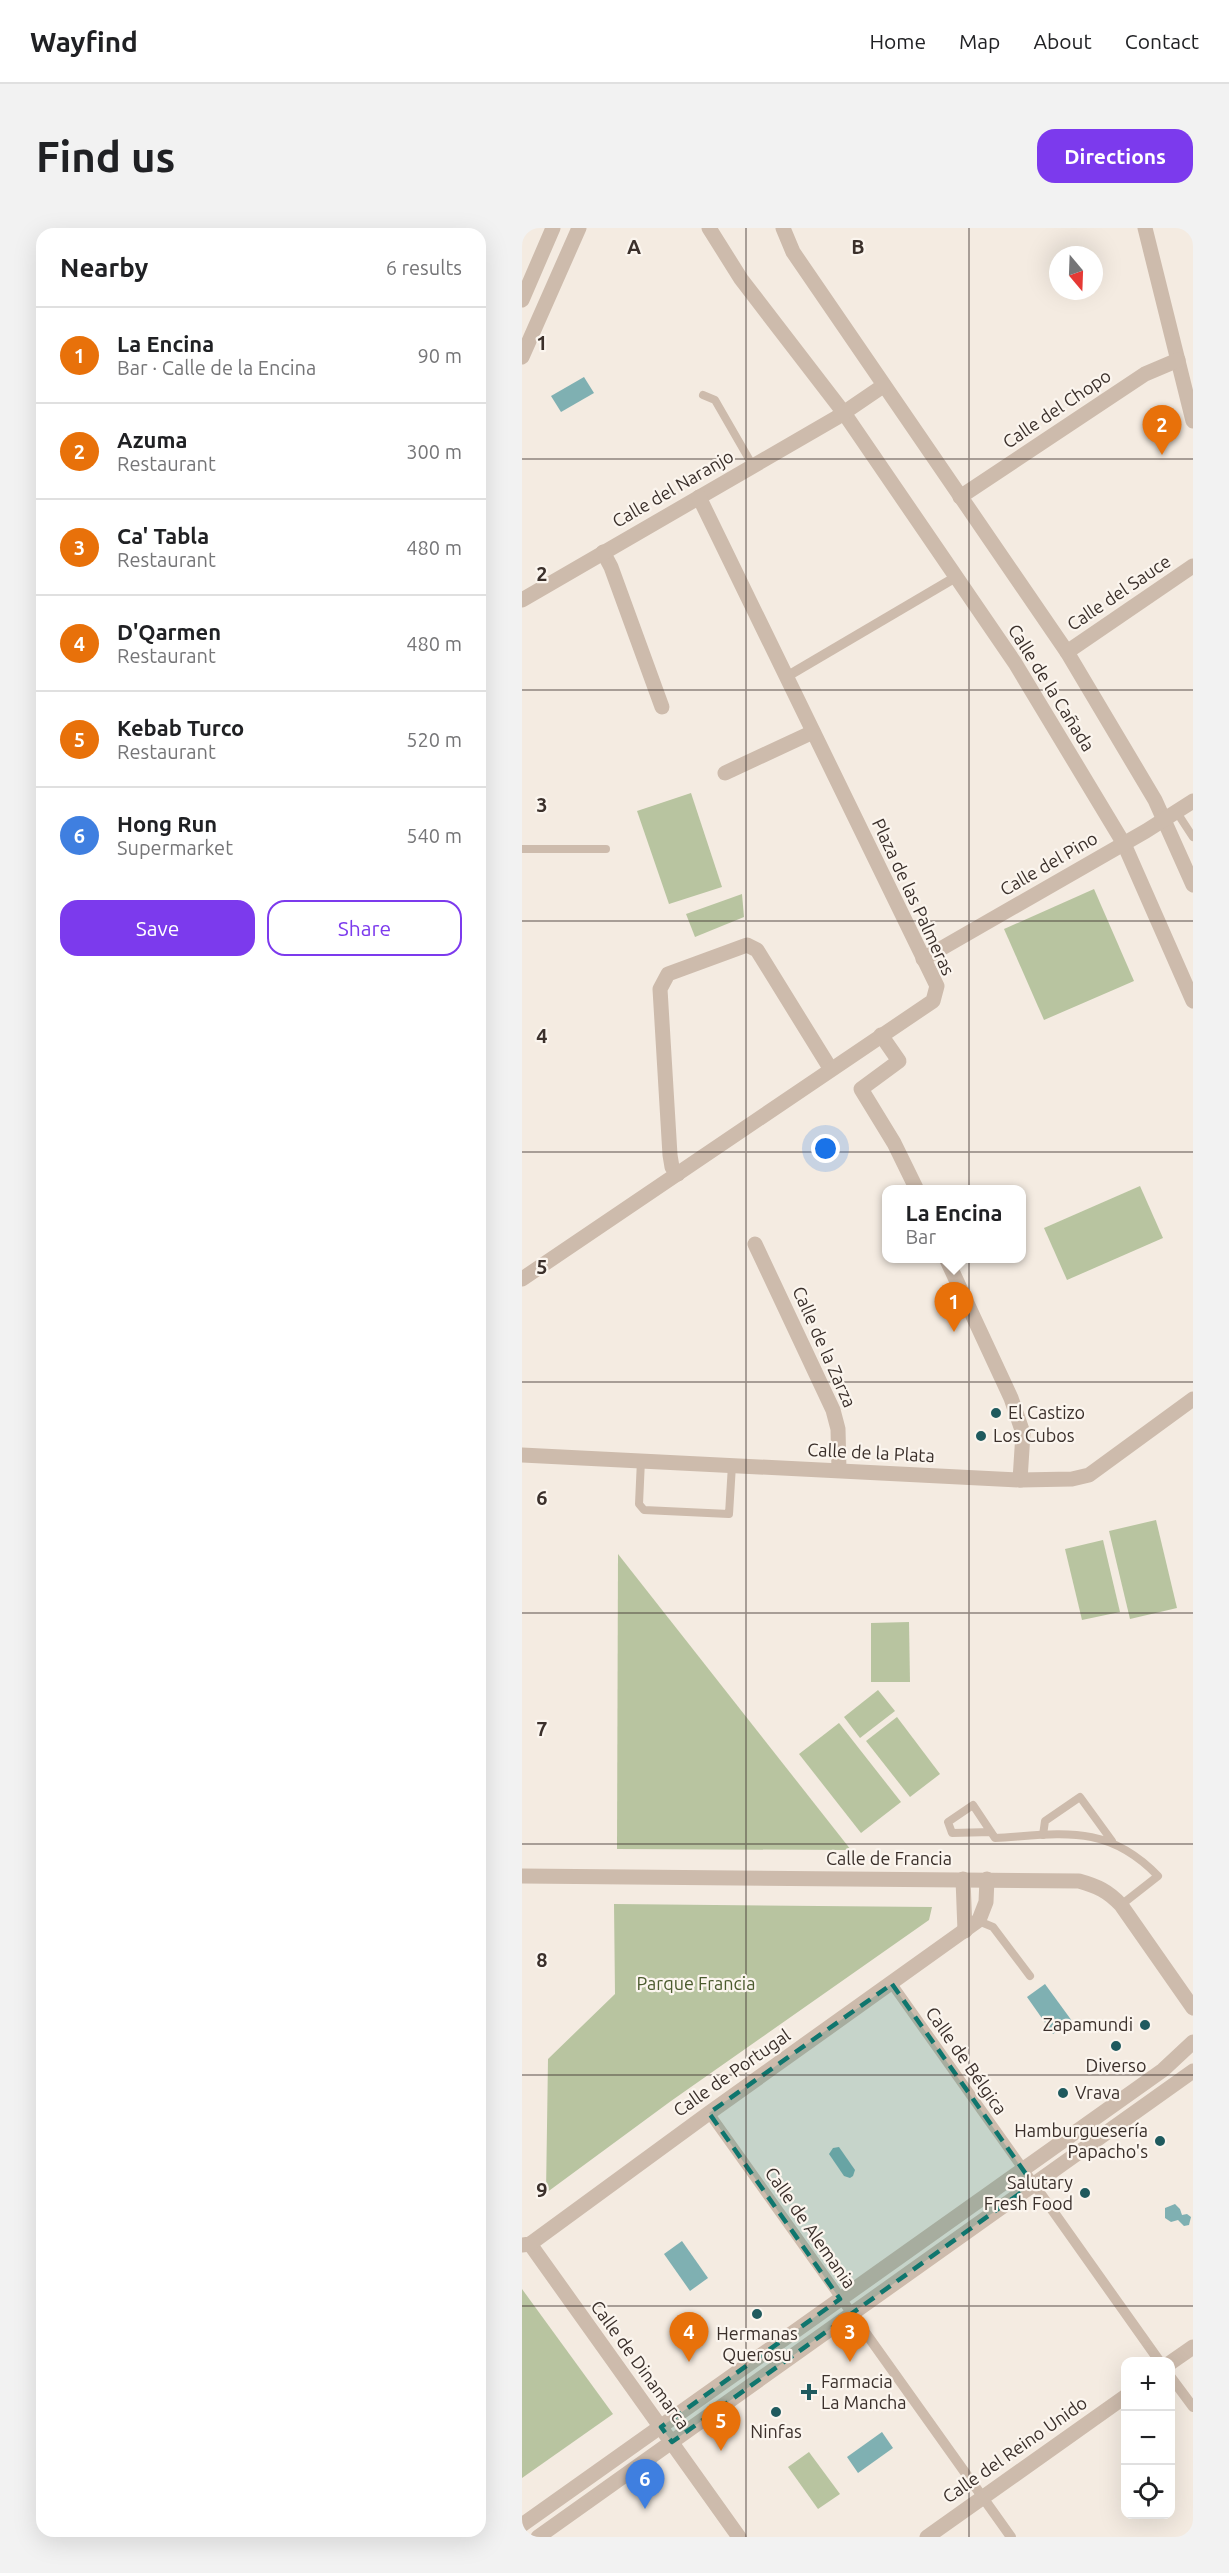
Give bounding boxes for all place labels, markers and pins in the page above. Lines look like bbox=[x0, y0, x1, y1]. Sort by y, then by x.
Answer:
pin: 2 bbox=[1142, 406, 1182, 455]
pin: 1 bbox=[934, 1282, 974, 1332]
place label: El Castizo bbox=[1008, 1402, 1085, 1422]
marker: El Castizo bbox=[989, 1406, 1003, 1420]
place label: Los Cubos bbox=[993, 1425, 1075, 1445]
marker: Los Cubos bbox=[974, 1429, 988, 1443]
place label: Zapamundi bbox=[1043, 2014, 1133, 2034]
marker: Zapamundi bbox=[1138, 2018, 1152, 2032]
marker: Diverso bbox=[1109, 2039, 1123, 2053]
place label: Diverso bbox=[1086, 2055, 1146, 2075]
place label: Vrava bbox=[1075, 2082, 1120, 2102]
marker: Vrava bbox=[1056, 2086, 1070, 2100]
place label: Hamburguesería Papacho's bbox=[1014, 2120, 1148, 2161]
marker: Hamburguesería Papacho's bbox=[1153, 2134, 1167, 2148]
place label: Salutary Fresh Food bbox=[984, 2172, 1073, 2213]
marker: Salutary Fresh Food bbox=[1078, 2186, 1092, 2200]
marker: Hermanas Querosu bbox=[750, 2307, 764, 2321]
pin: 4 bbox=[670, 2312, 708, 2362]
pin: 3 bbox=[830, 2312, 870, 2362]
place label: Hermanas Querosu bbox=[716, 2323, 798, 2365]
place label: Farmacia La Mancha bbox=[821, 2371, 907, 2412]
marker: Farmacia La Mancha bbox=[802, 2385, 816, 2399]
pin: 5 bbox=[702, 2402, 740, 2451]
marker: Ninfas bbox=[769, 2405, 783, 2419]
place label: Ninfas bbox=[750, 2421, 802, 2441]
pin: 6 bbox=[626, 2460, 664, 2509]

